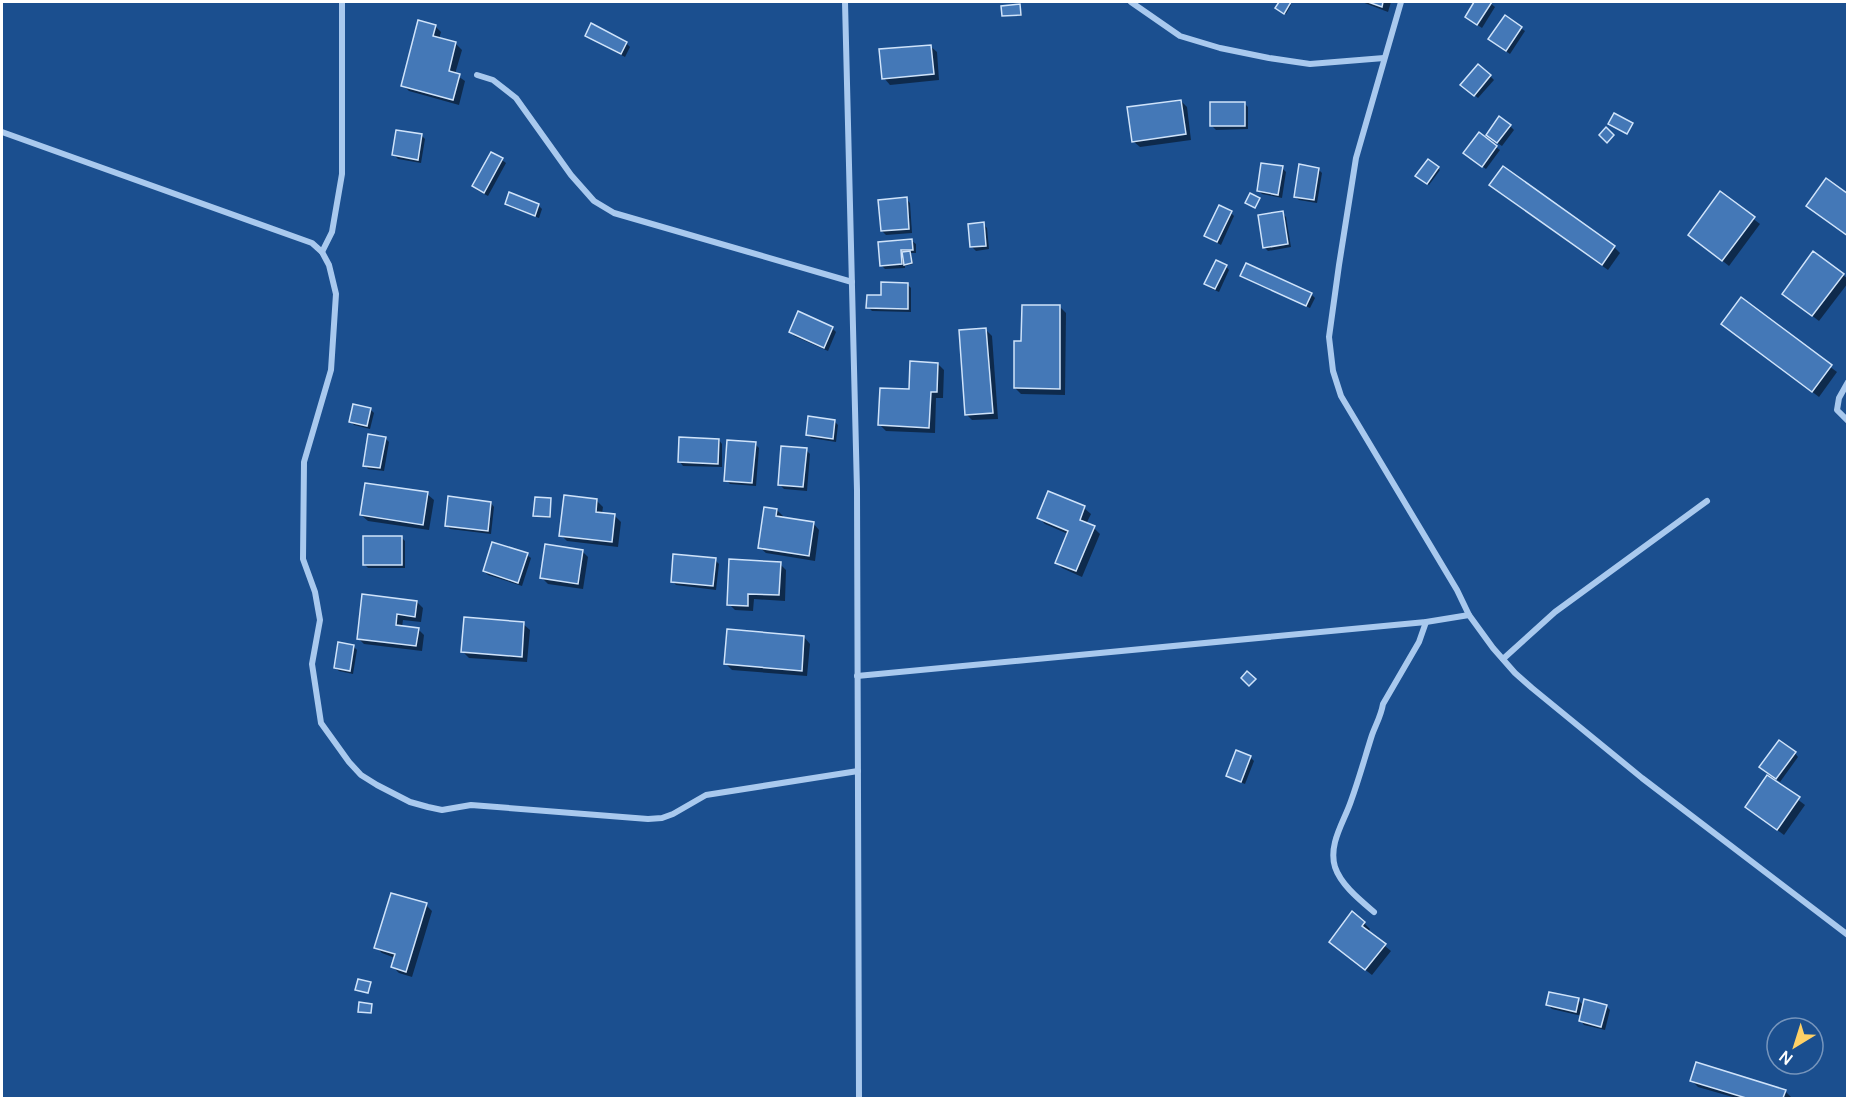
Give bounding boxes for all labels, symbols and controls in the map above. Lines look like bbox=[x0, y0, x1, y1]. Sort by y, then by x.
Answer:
north arrow bbox=[1765, 1016, 1825, 1076]
text: N bbox=[1774, 1046, 1797, 1070]

